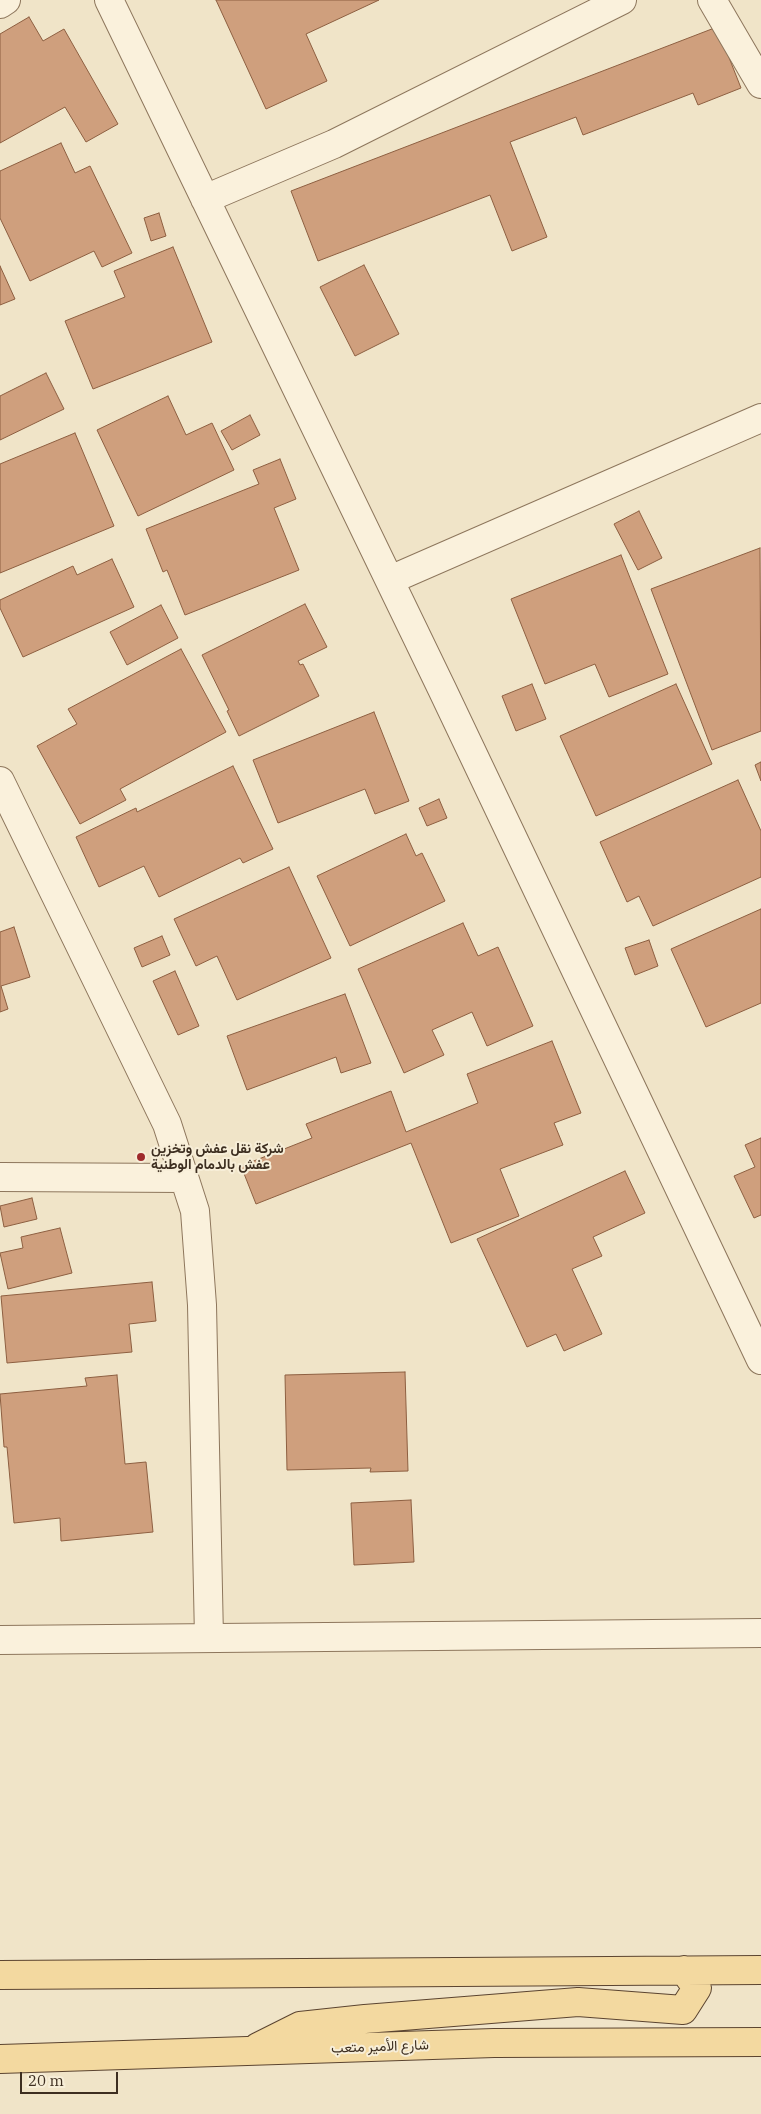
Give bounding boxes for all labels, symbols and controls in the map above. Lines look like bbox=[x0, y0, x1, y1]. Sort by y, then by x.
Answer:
place label: شركة نقل عفش وتخزين عفش بالدمام الوطنية bbox=[151, 1141, 284, 1174]
marker: شركة نقل عفش وتخزين عفش بالدمام الوطنية bbox=[135, 1151, 147, 1163]
street label: شارع الأمير متعب bbox=[331, 2037, 429, 2057]
scale bar bbox=[22, 2062, 120, 2094]
text: 20 m bbox=[28, 2071, 64, 2090]

